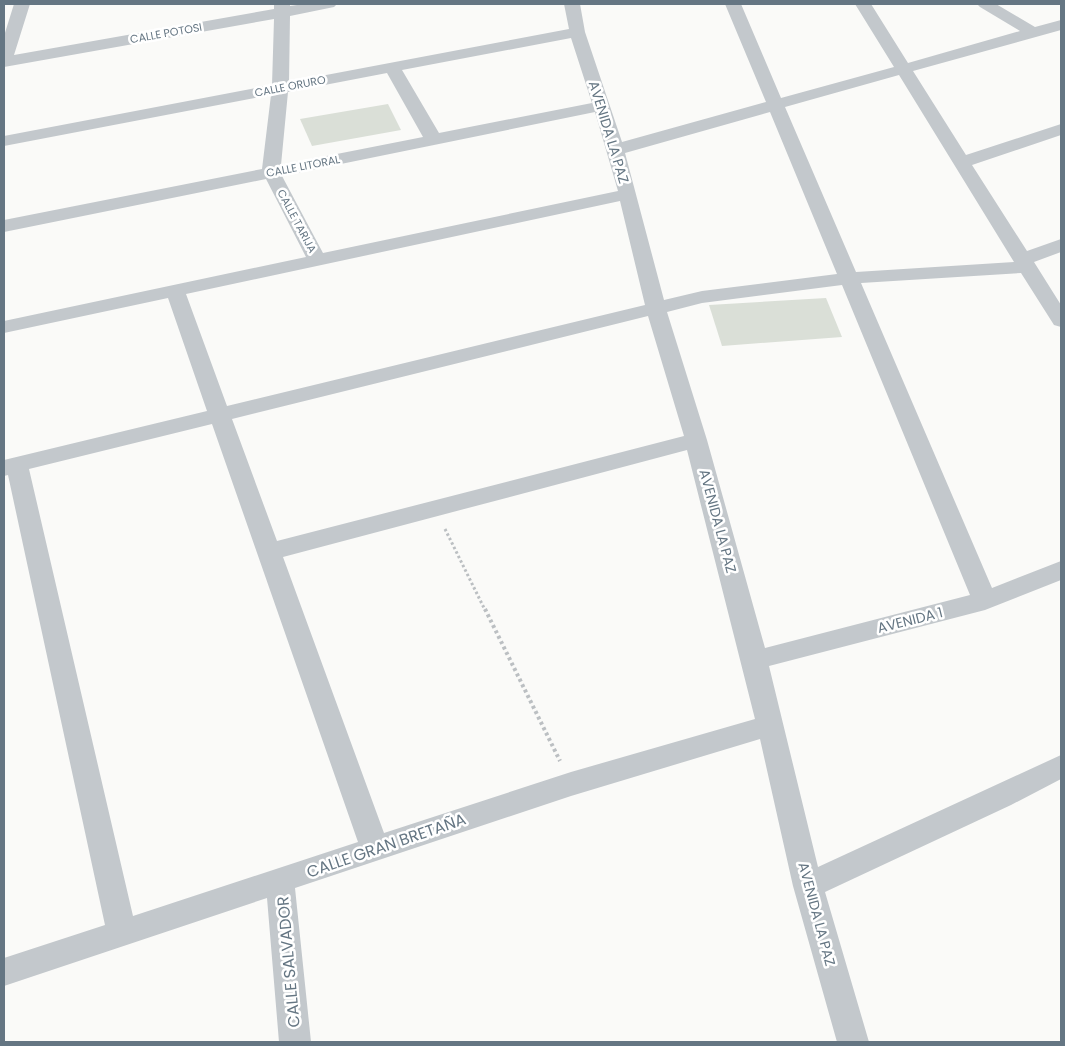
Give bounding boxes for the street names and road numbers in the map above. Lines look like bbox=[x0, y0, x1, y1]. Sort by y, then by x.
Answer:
street label: CALLE POTOSI bbox=[129, 19, 203, 47]
street label: CALLE ORURO bbox=[253, 71, 327, 101]
street label: AVENIDA LA PAZ bbox=[584, 78, 634, 186]
street label: CALLE LITORAL bbox=[265, 151, 342, 181]
street label: CALLE TARIJA bbox=[274, 186, 321, 256]
street label: AVENIDA LA PAZ bbox=[695, 467, 741, 575]
street label: AVENIDA 1 bbox=[875, 602, 945, 638]
street label: CALLE GRAN BRETAÑA bbox=[303, 807, 469, 884]
street label: AVENIDA LA PAZ bbox=[794, 860, 840, 968]
street label: CALLE SALVADOR bbox=[271, 895, 306, 1029]

